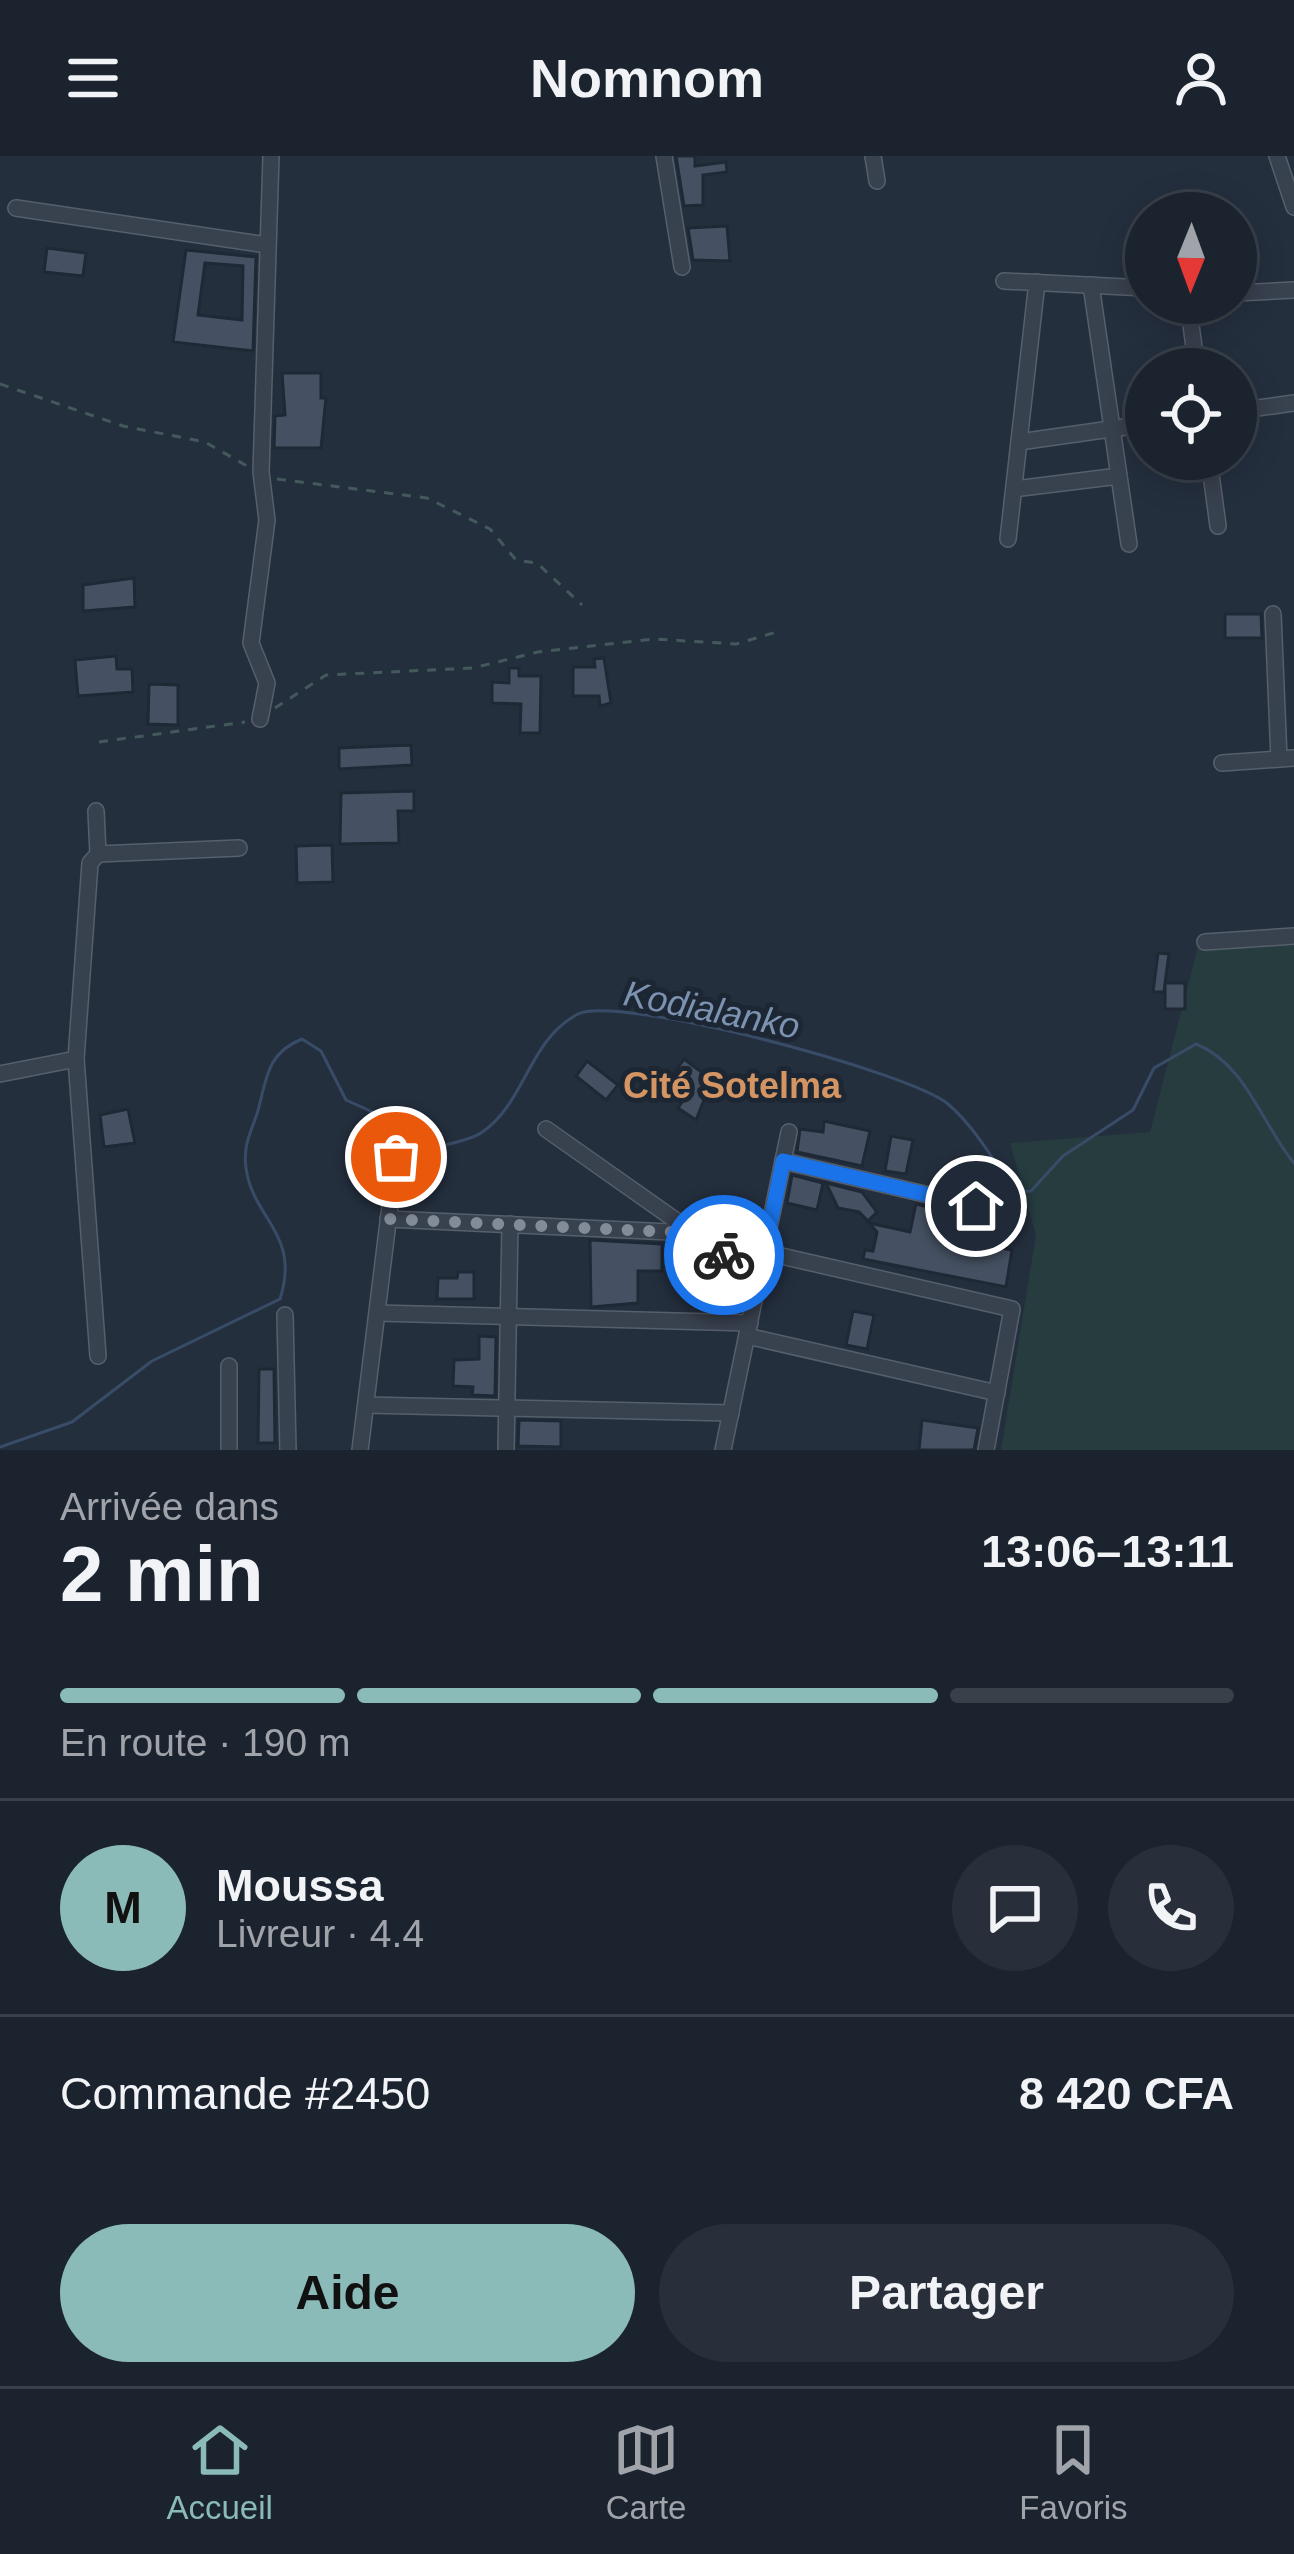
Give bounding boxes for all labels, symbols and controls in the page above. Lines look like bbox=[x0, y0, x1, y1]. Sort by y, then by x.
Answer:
icon: menu bbox=[60, 45, 126, 111]
icon: person bbox=[1168, 45, 1234, 111]
text: Nomnom bbox=[530, 48, 764, 108]
north arrow bbox=[1125, 192, 1257, 324]
map controls bbox=[1125, 192, 1257, 480]
button: locate bbox=[1125, 348, 1257, 480]
water label: Kodialanko bbox=[621, 972, 803, 1047]
district label: Cité Sotelma bbox=[623, 1065, 842, 1106]
pin bbox=[345, 1106, 447, 1208]
icon: bag bbox=[363, 1124, 429, 1190]
pin bbox=[925, 1155, 1027, 1257]
icon: home bbox=[943, 1173, 1009, 1239]
courier bbox=[664, 1195, 784, 1315]
icon: bike bbox=[691, 1222, 757, 1288]
text: Arrivée dans bbox=[60, 1485, 279, 1528]
text: 13:06–13:11 bbox=[981, 1526, 1234, 1577]
text: 2 min bbox=[60, 1530, 264, 1618]
text: En route · 190 m bbox=[60, 1721, 350, 1764]
button: chat bbox=[952, 1845, 1078, 1971]
button: phone bbox=[1108, 1845, 1234, 1971]
text: Moussa bbox=[216, 1860, 384, 1911]
text: M bbox=[104, 1882, 142, 1933]
text: Livreur · 4.4 bbox=[216, 1912, 424, 1955]
text: Commande #2450 bbox=[60, 2068, 430, 2119]
text: 8 420 CFA bbox=[1019, 2068, 1234, 2119]
button: Aide bbox=[60, 2224, 635, 2362]
button: Partager bbox=[659, 2224, 1234, 2362]
tab: Accueil bbox=[166, 2417, 273, 2527]
tab: Carte bbox=[606, 2417, 686, 2527]
tab: Favoris bbox=[1019, 2417, 1128, 2527]

